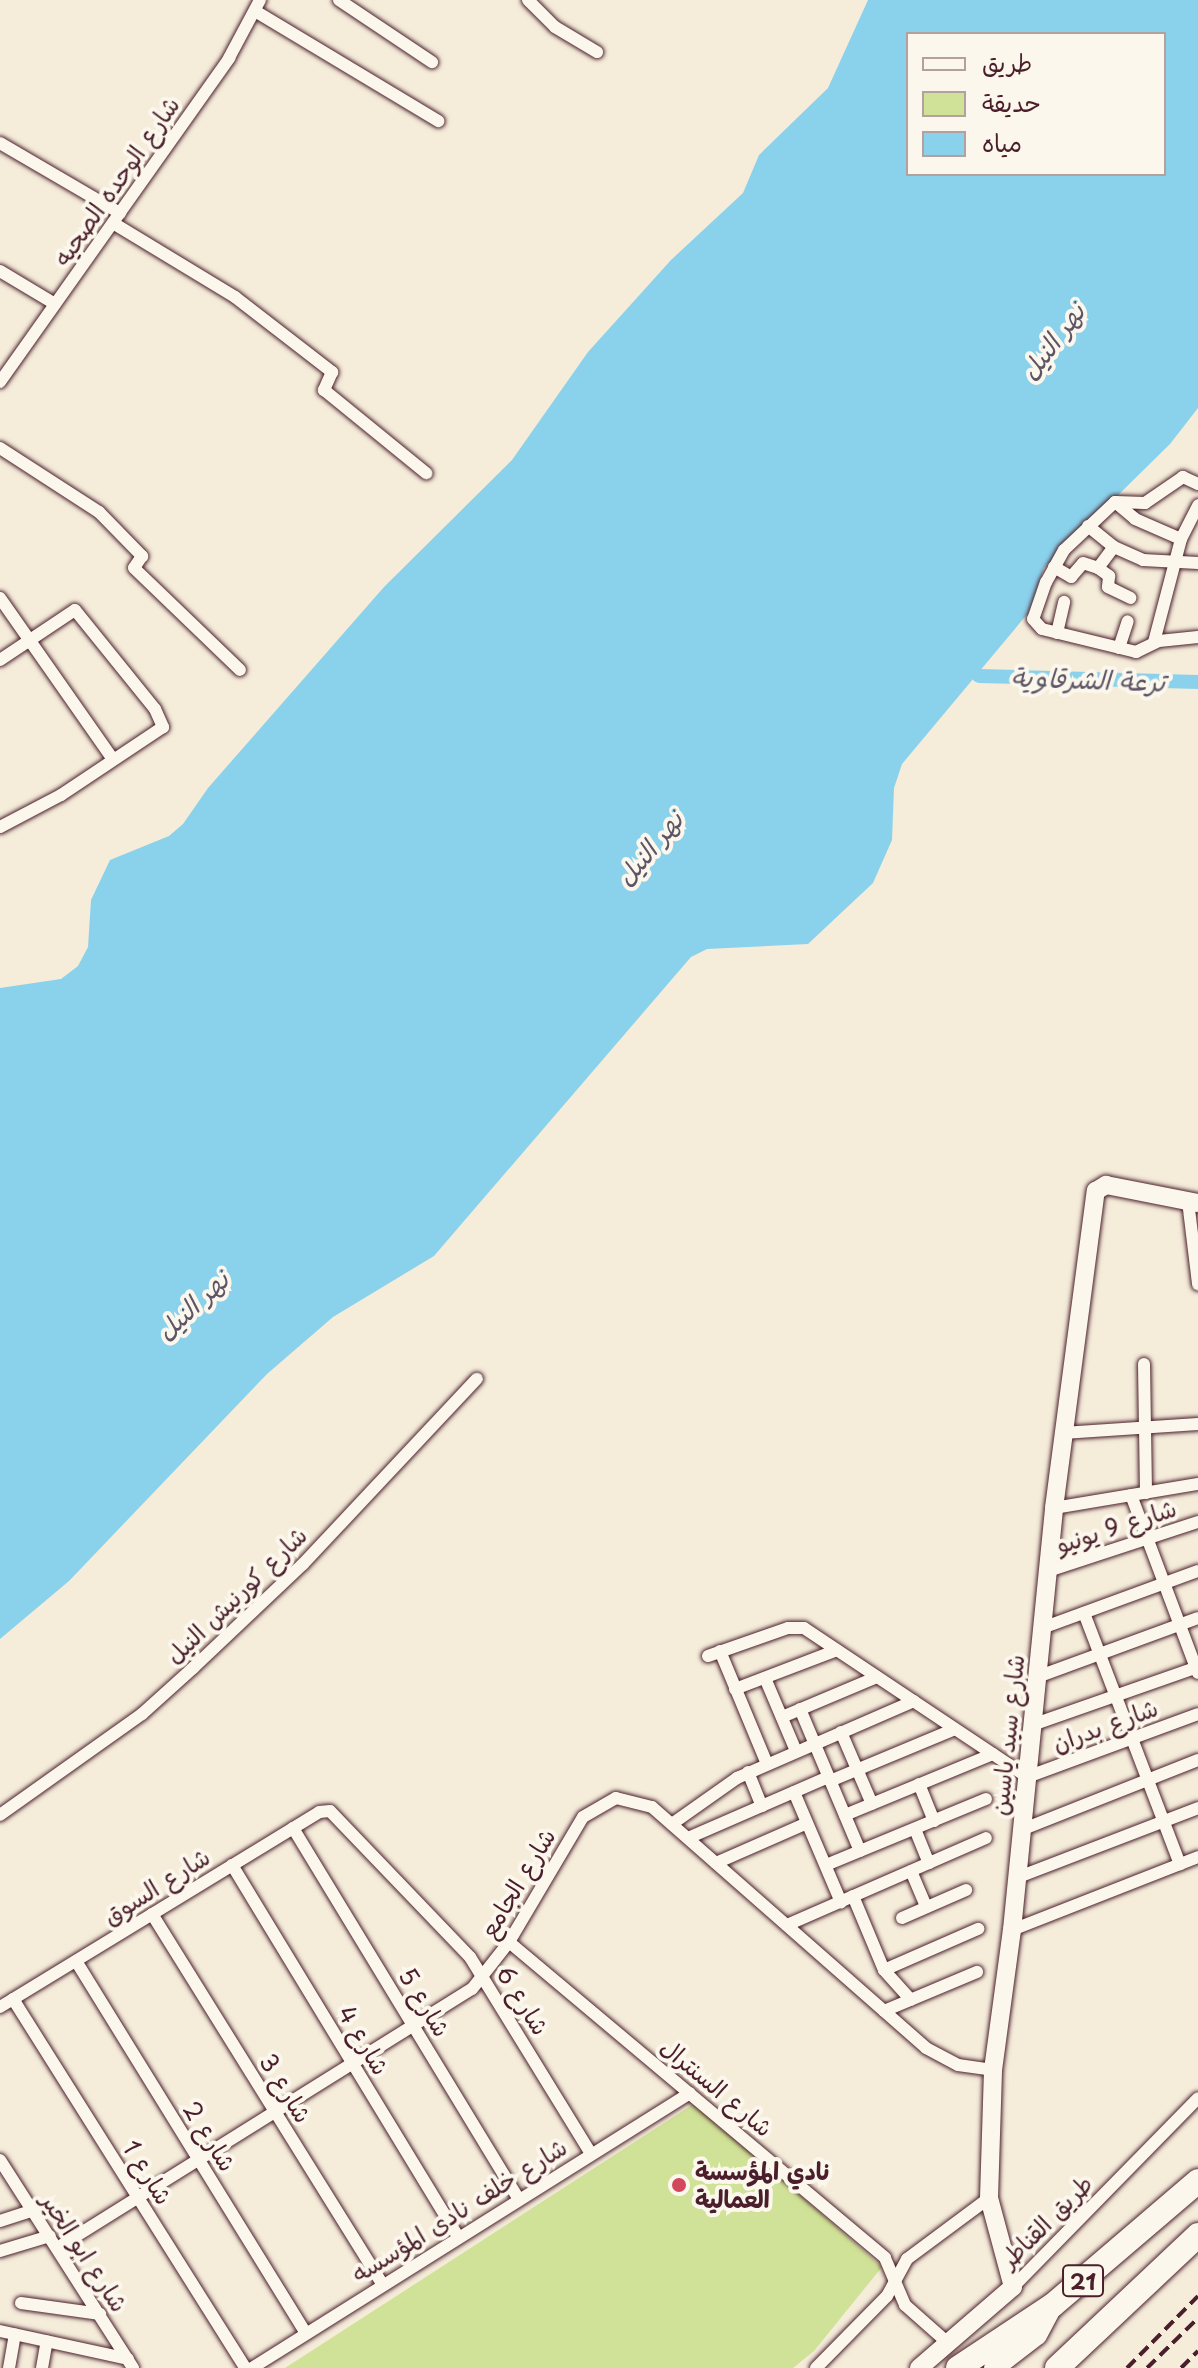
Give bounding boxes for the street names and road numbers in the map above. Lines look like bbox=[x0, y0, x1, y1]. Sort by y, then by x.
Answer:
street label: شارع الوحده الصحيه bbox=[47, 91, 185, 271]
street label: شارع 9 يونيو bbox=[1052, 1493, 1180, 1559]
street label: شارع كورنيش النيل bbox=[160, 1520, 312, 1670]
street label: شارع سيد ياسين bbox=[984, 1653, 1030, 1817]
street label: شارع بدران bbox=[1048, 1693, 1162, 1757]
street label: شارع الجامع bbox=[473, 1823, 561, 1943]
street label: شارع السوق bbox=[97, 1842, 215, 1930]
street label: شارع 6 bbox=[491, 1960, 555, 2040]
street label: شارع 5 bbox=[393, 1962, 457, 2042]
street label: شارع 4 bbox=[332, 2000, 396, 2080]
street label: شارع السنترال bbox=[655, 2032, 779, 2142]
street label: شارع 3 bbox=[254, 2048, 318, 2128]
street label: شارع 2 bbox=[177, 2096, 243, 2176]
street label: شارع خلف نادى المؤسسه bbox=[346, 2132, 572, 2288]
street label: شارع 1 bbox=[117, 2134, 179, 2210]
street label: طريق القناطر bbox=[994, 2169, 1098, 2273]
street label: شارع ابو الخير bbox=[36, 2187, 134, 2317]
road number: 21 bbox=[1061, 2263, 1105, 2299]

